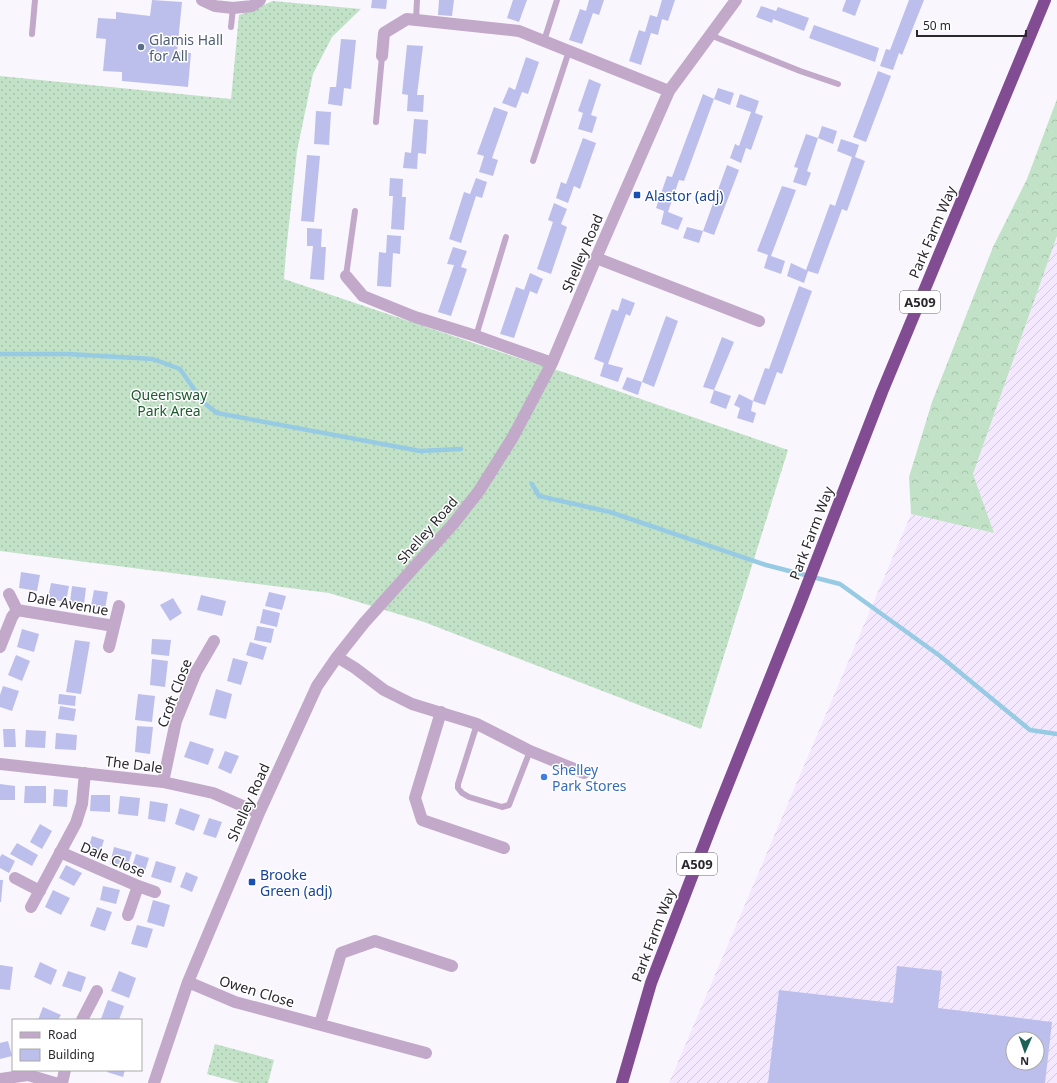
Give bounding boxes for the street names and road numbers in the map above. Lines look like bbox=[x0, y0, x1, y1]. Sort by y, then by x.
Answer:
street label: Park Farm Way bbox=[904, 182, 960, 281]
street label: Shelley Road bbox=[557, 211, 607, 295]
road number: A509 bbox=[900, 291, 940, 313]
street label: Park Farm Way bbox=[784, 483, 838, 582]
street label: Shelley Road bbox=[392, 492, 462, 568]
street label: Dale Avenue bbox=[26, 586, 110, 620]
street label: Croft Close bbox=[152, 656, 196, 730]
street label: The Dale bbox=[104, 751, 164, 777]
street label: Shelley Road bbox=[222, 760, 274, 844]
street label: Dale Close bbox=[78, 837, 148, 881]
road number: A509 bbox=[677, 853, 717, 875]
street label: Park Farm Way bbox=[626, 885, 680, 984]
street label: Owen Close bbox=[217, 971, 297, 1011]

